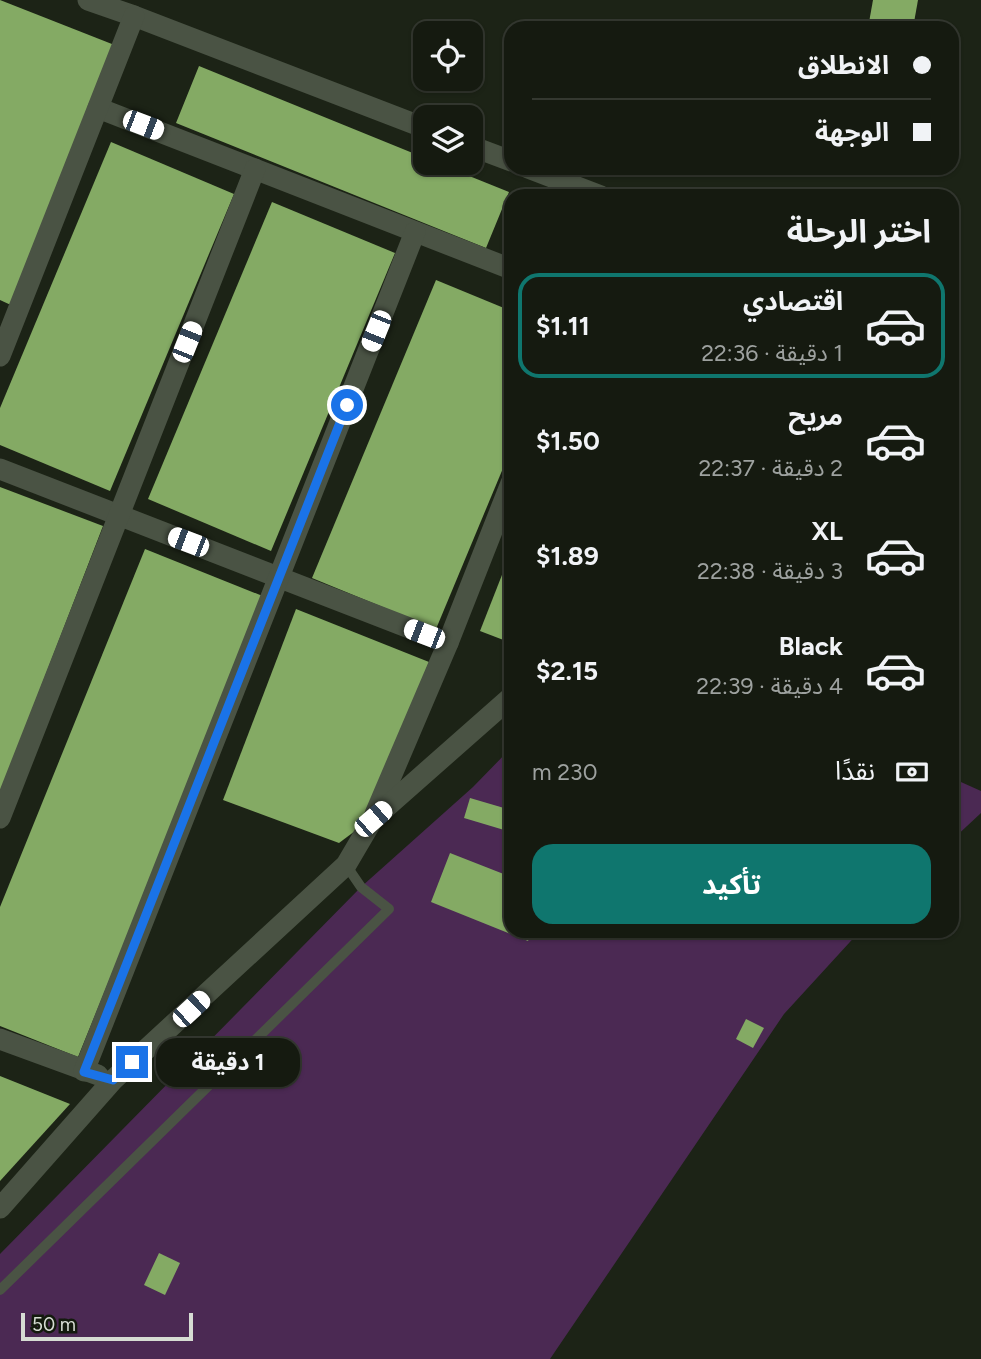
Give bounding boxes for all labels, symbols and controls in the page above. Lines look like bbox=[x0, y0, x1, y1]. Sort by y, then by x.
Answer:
map controls bbox=[413, 21, 483, 175]
button: locate bbox=[413, 21, 483, 91]
text: الانطلاق bbox=[798, 49, 889, 81]
button: layers bbox=[413, 105, 483, 175]
car bbox=[120, 108, 167, 142]
text: الوجهة bbox=[815, 116, 889, 148]
text: اختر الرحلة bbox=[787, 212, 931, 250]
text: اقتصادي bbox=[743, 285, 843, 317]
icon: car bbox=[864, 294, 927, 357]
car bbox=[359, 308, 394, 354]
text: $1.11 bbox=[536, 310, 590, 342]
car bbox=[170, 319, 205, 365]
text: 1 دقيقة · 22:36 bbox=[701, 339, 843, 367]
route start bbox=[331, 389, 363, 421]
text: مريح bbox=[788, 400, 843, 432]
icon: car bbox=[864, 409, 927, 472]
text: $1.50 bbox=[536, 425, 600, 457]
text: 2 دقيقة · 22:37 bbox=[698, 454, 843, 482]
text: XL bbox=[811, 515, 843, 547]
icon: car bbox=[864, 524, 927, 587]
car bbox=[165, 525, 212, 559]
text: $1.89 bbox=[536, 540, 599, 572]
text: 3 دقيقة · 22:38 bbox=[697, 557, 843, 585]
car bbox=[401, 617, 448, 651]
text: Black bbox=[779, 630, 843, 662]
icon: car bbox=[864, 639, 927, 702]
text: $2.15 bbox=[536, 655, 598, 687]
text: 4 دقيقة · 22:39 bbox=[696, 672, 843, 700]
icon: cash bbox=[893, 753, 931, 791]
text: نقدًا bbox=[835, 755, 875, 787]
text: 230 m bbox=[532, 758, 597, 786]
car bbox=[351, 797, 396, 841]
button: تأكيد bbox=[532, 844, 931, 924]
car bbox=[169, 987, 214, 1031]
callout: 1 دقيقة bbox=[156, 1038, 300, 1086]
route end bbox=[116, 1046, 148, 1078]
text: 1 دقيقة bbox=[191, 1048, 265, 1076]
scale bar bbox=[21, 1310, 192, 1342]
text: 50 m bbox=[32, 1313, 76, 1336]

